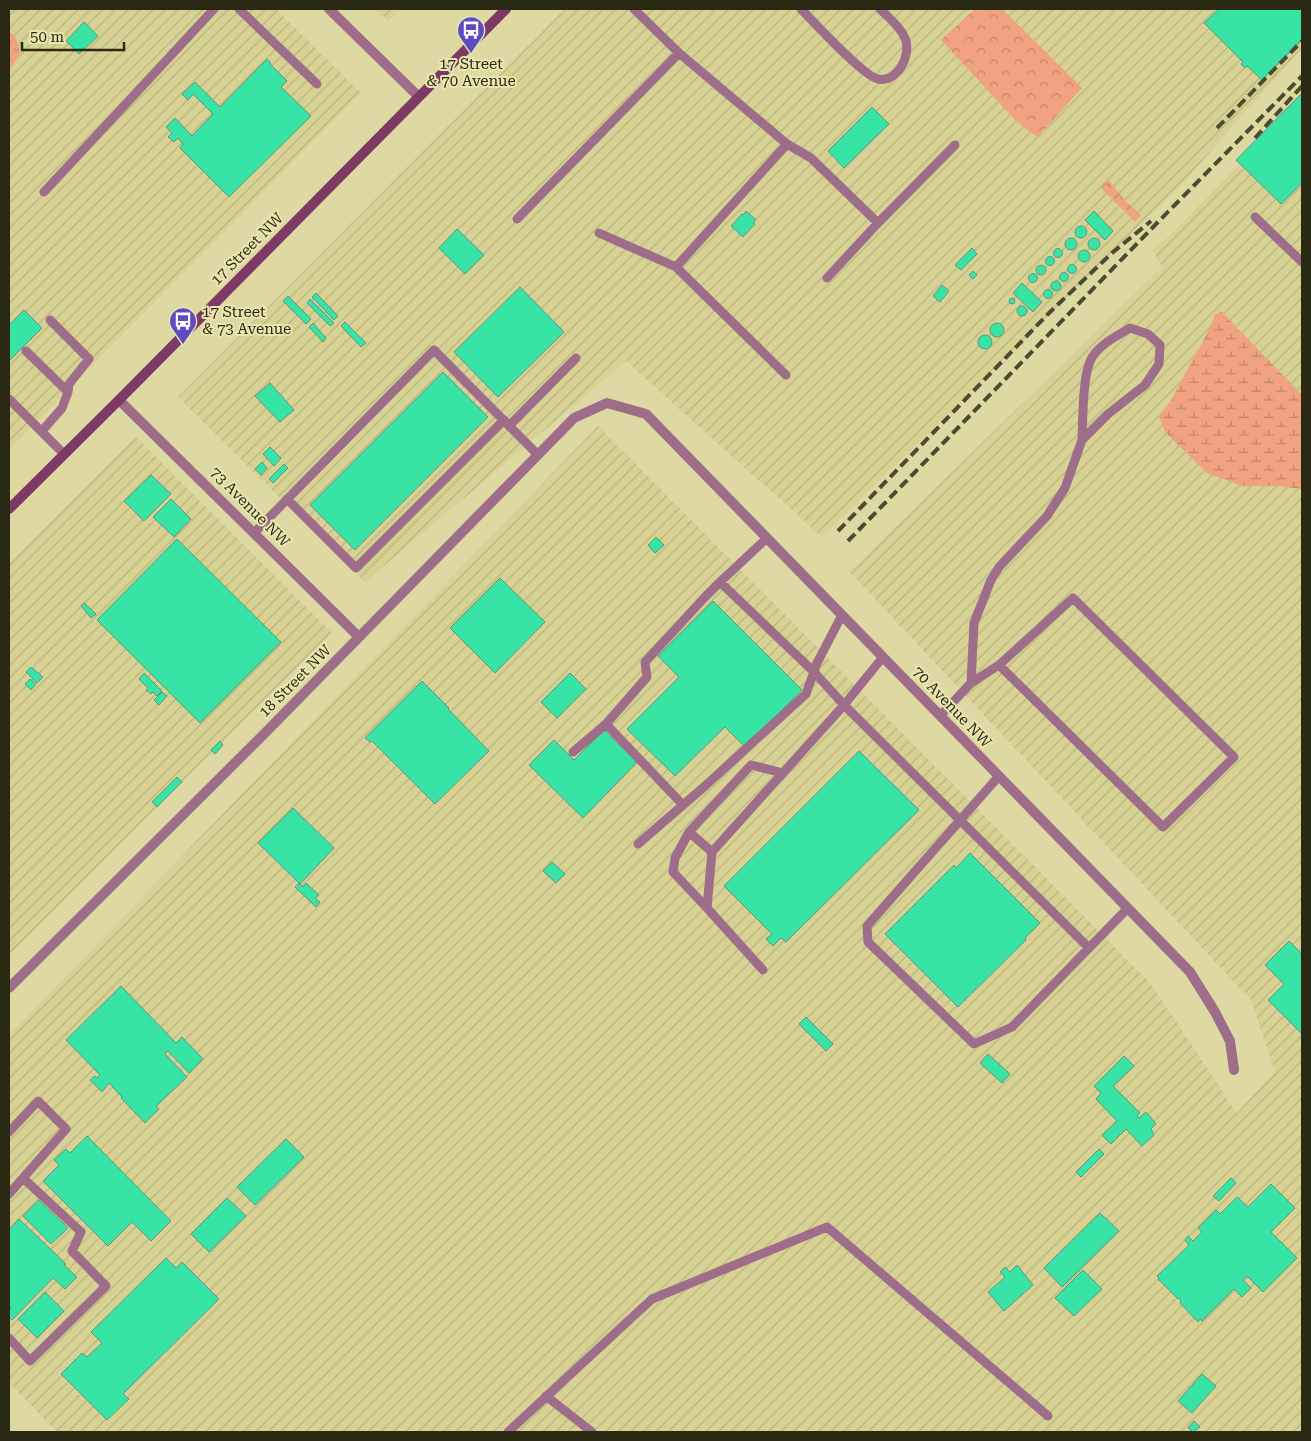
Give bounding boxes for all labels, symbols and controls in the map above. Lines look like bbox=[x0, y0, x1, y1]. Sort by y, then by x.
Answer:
bus stop icon: 17 Street & 70 Avenue bbox=[456, 15, 486, 54]
scale bar bbox=[22, 20, 125, 52]
text: 50 m bbox=[30, 28, 65, 46]
place label: 17 Street & 70 Avenue bbox=[426, 55, 516, 90]
street label: 17 Street NW bbox=[207, 209, 287, 289]
place label: 17 Street & 73 Avenue bbox=[202, 303, 291, 338]
bus stop icon: 17 Street & 73 Avenue bbox=[168, 306, 198, 345]
street label: 73 Avenue NW bbox=[206, 463, 294, 551]
street label: 18 Street NW bbox=[255, 641, 335, 721]
street label: 70 Avenue NW bbox=[909, 663, 996, 752]

